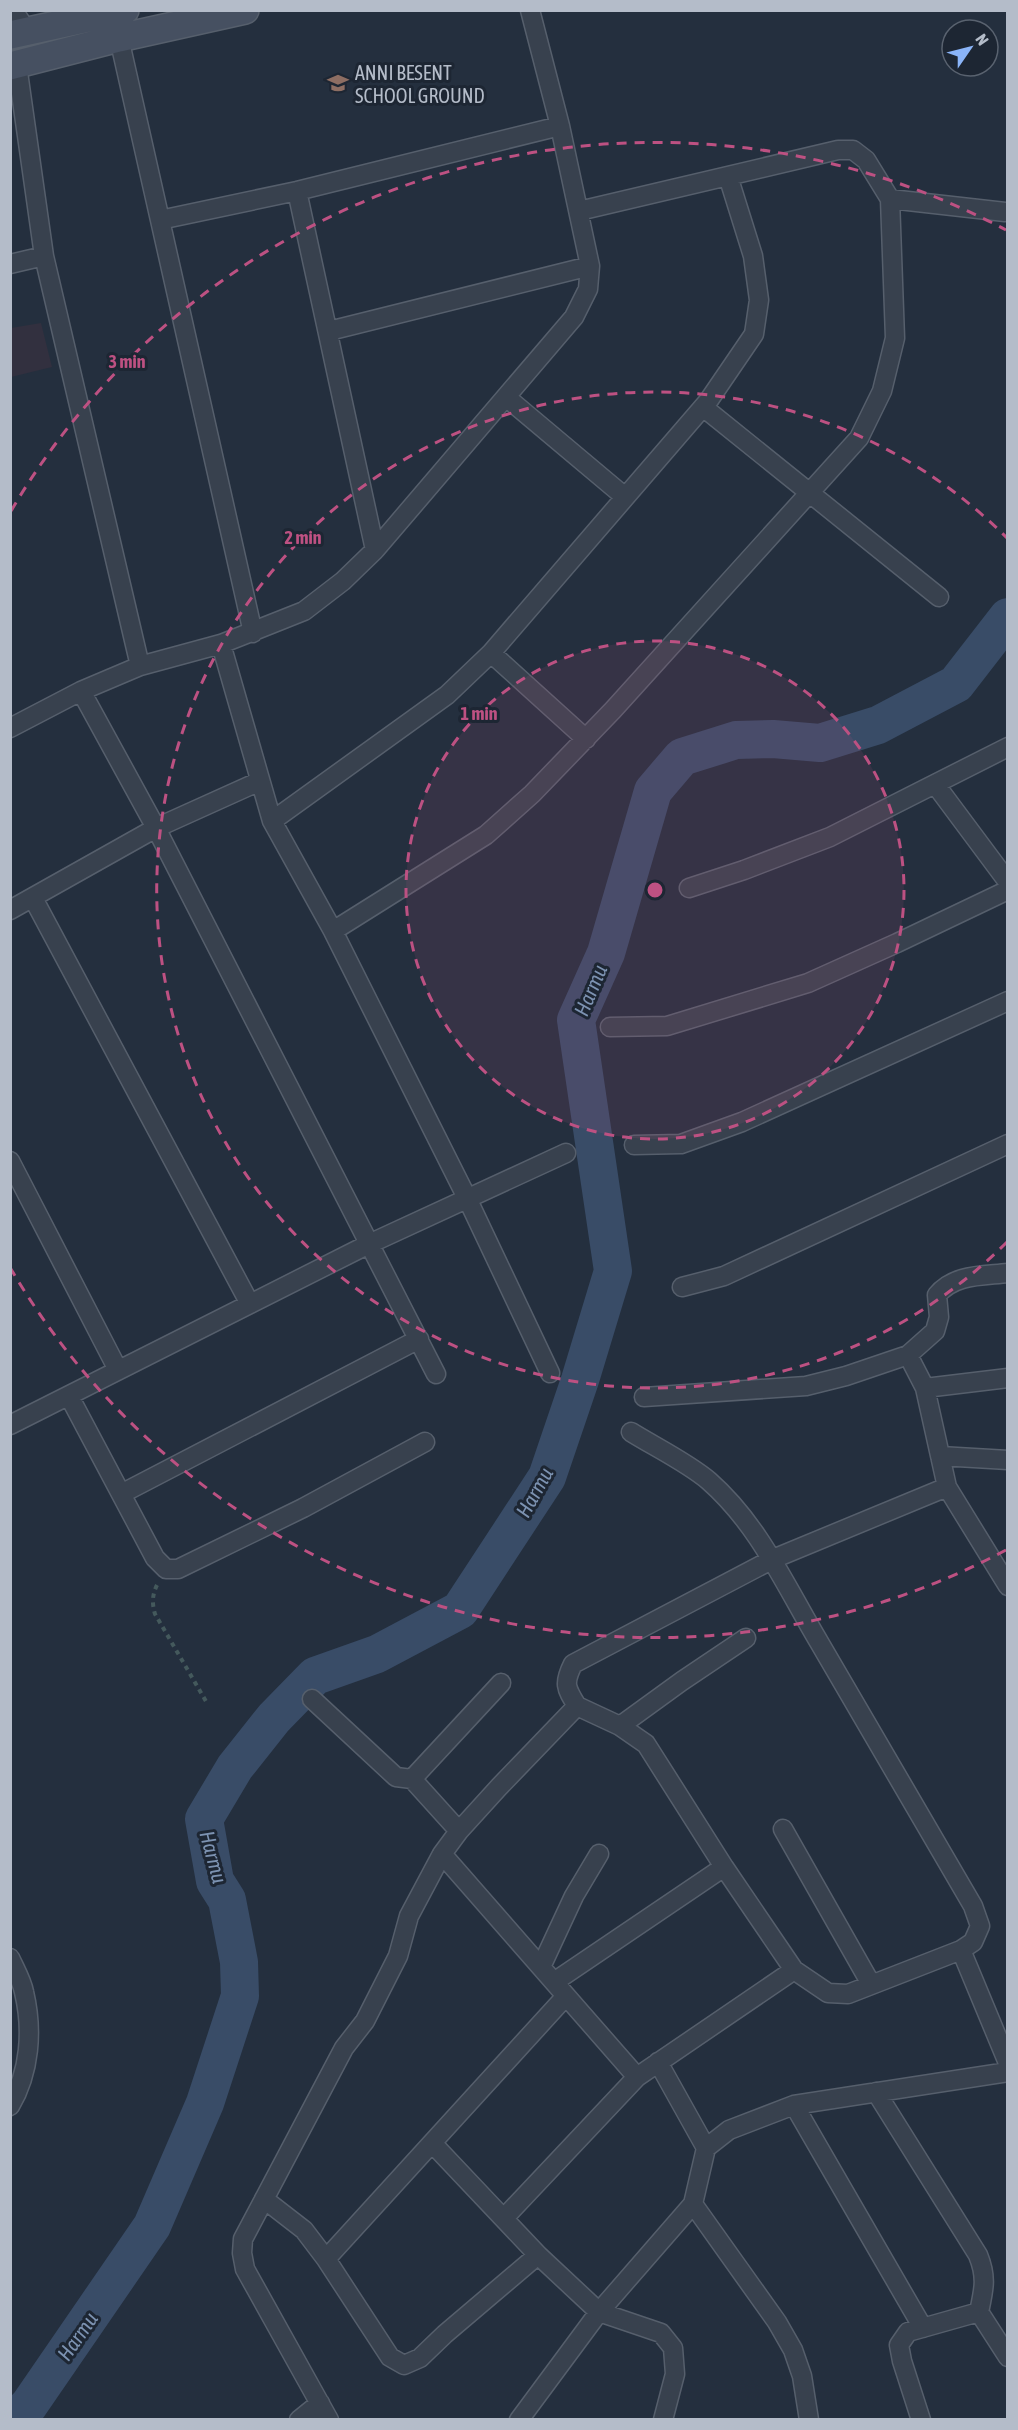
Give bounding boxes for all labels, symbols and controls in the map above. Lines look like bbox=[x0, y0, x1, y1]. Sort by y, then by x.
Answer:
north arrow bbox=[940, 18, 1000, 78]
text: N bbox=[972, 30, 992, 48]
place label: ANNI BESENT SCHOOL GROUND bbox=[355, 61, 485, 107]
school or university icon: ANNI BESENT SCHOOL GROUND bbox=[326, 71, 350, 95]
text: 3 min bbox=[109, 351, 146, 372]
text: 2 min bbox=[285, 527, 322, 548]
text: 1 min bbox=[461, 703, 498, 724]
centre of rings bbox=[645, 880, 665, 900]
water label: Harmu bbox=[569, 961, 611, 1019]
water label: Harmu bbox=[511, 1463, 557, 1521]
water label: Harmu bbox=[195, 1828, 233, 1886]
water label: Harmu bbox=[52, 2307, 102, 2365]

